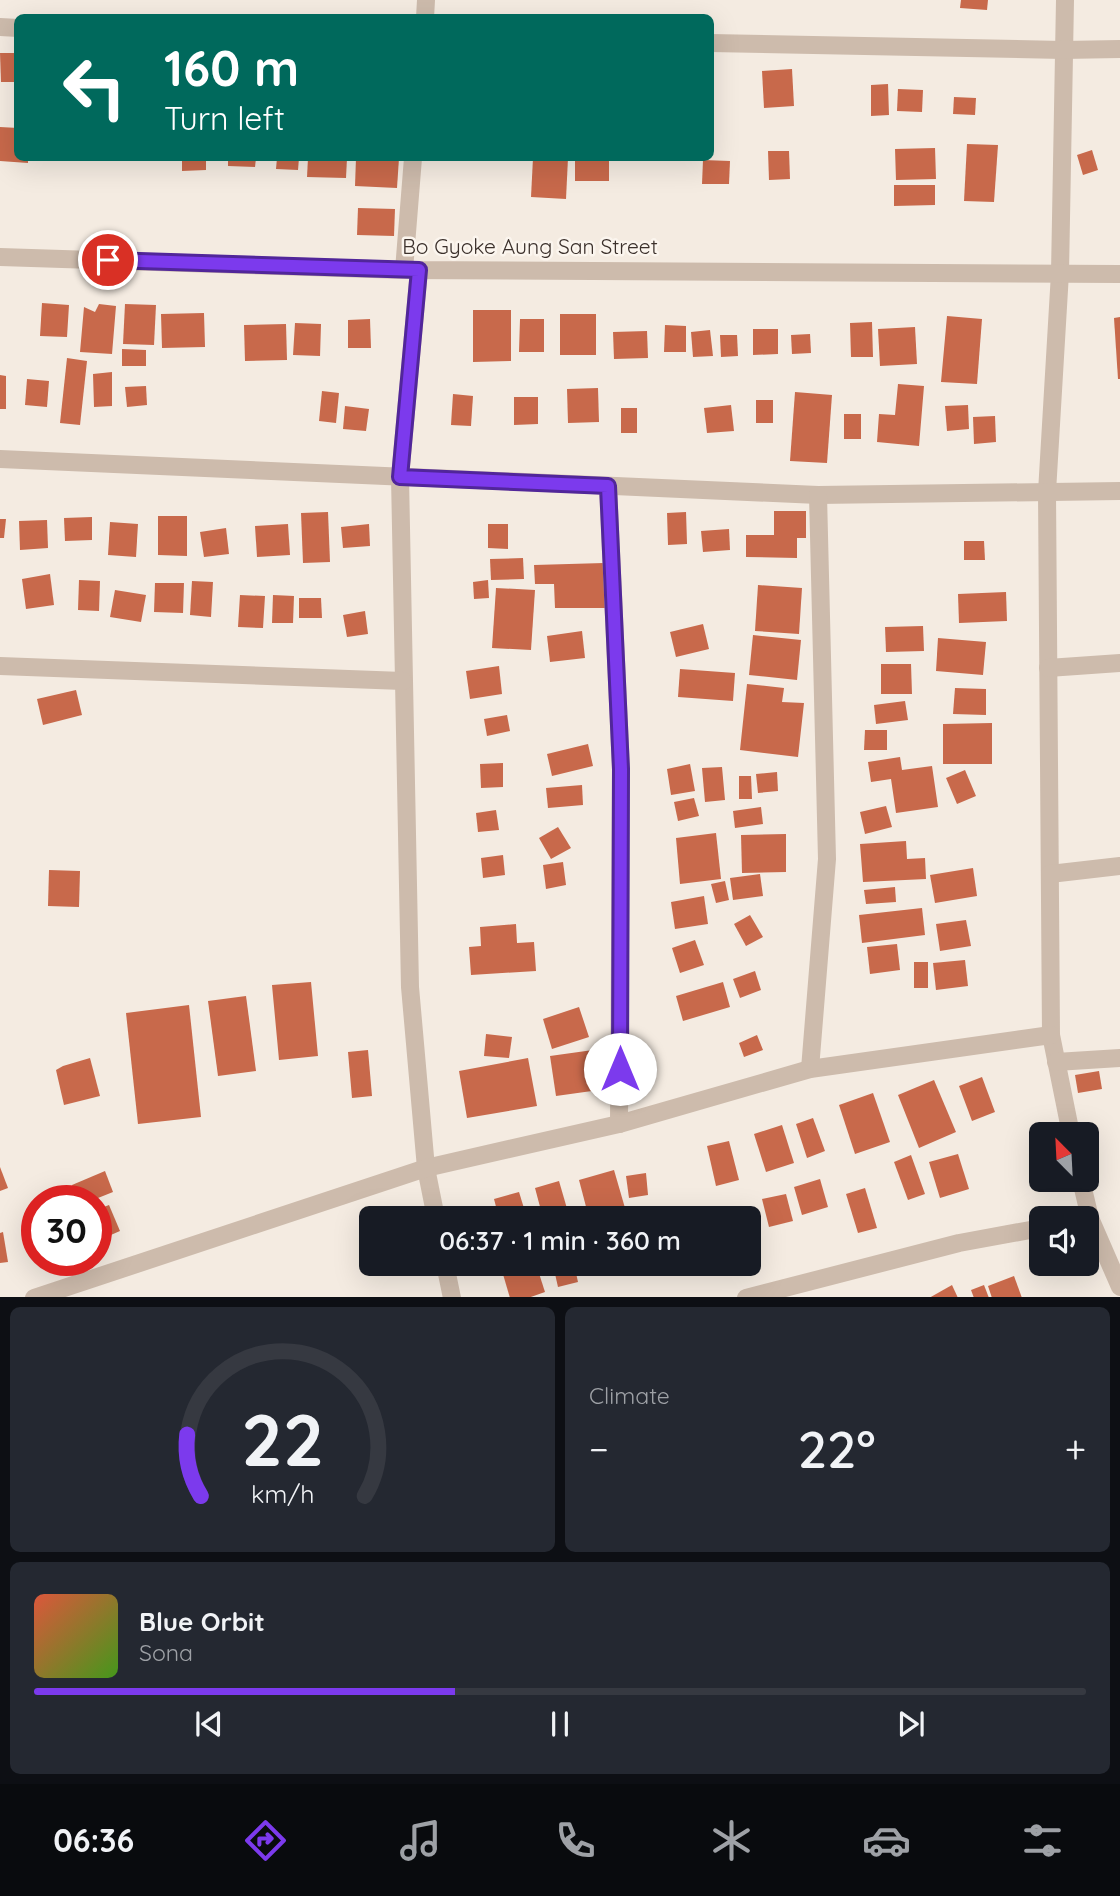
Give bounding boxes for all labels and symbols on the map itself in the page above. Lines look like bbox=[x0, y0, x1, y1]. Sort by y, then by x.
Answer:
pin bbox=[78, 230, 138, 290]
street label: Bo Gyoke Aung San Street bbox=[402, 233, 658, 259]
position arrow bbox=[583, 1032, 657, 1106]
north arrow bbox=[1029, 1122, 1099, 1192]
speed limit sign: 30 bbox=[21, 1185, 112, 1276]

